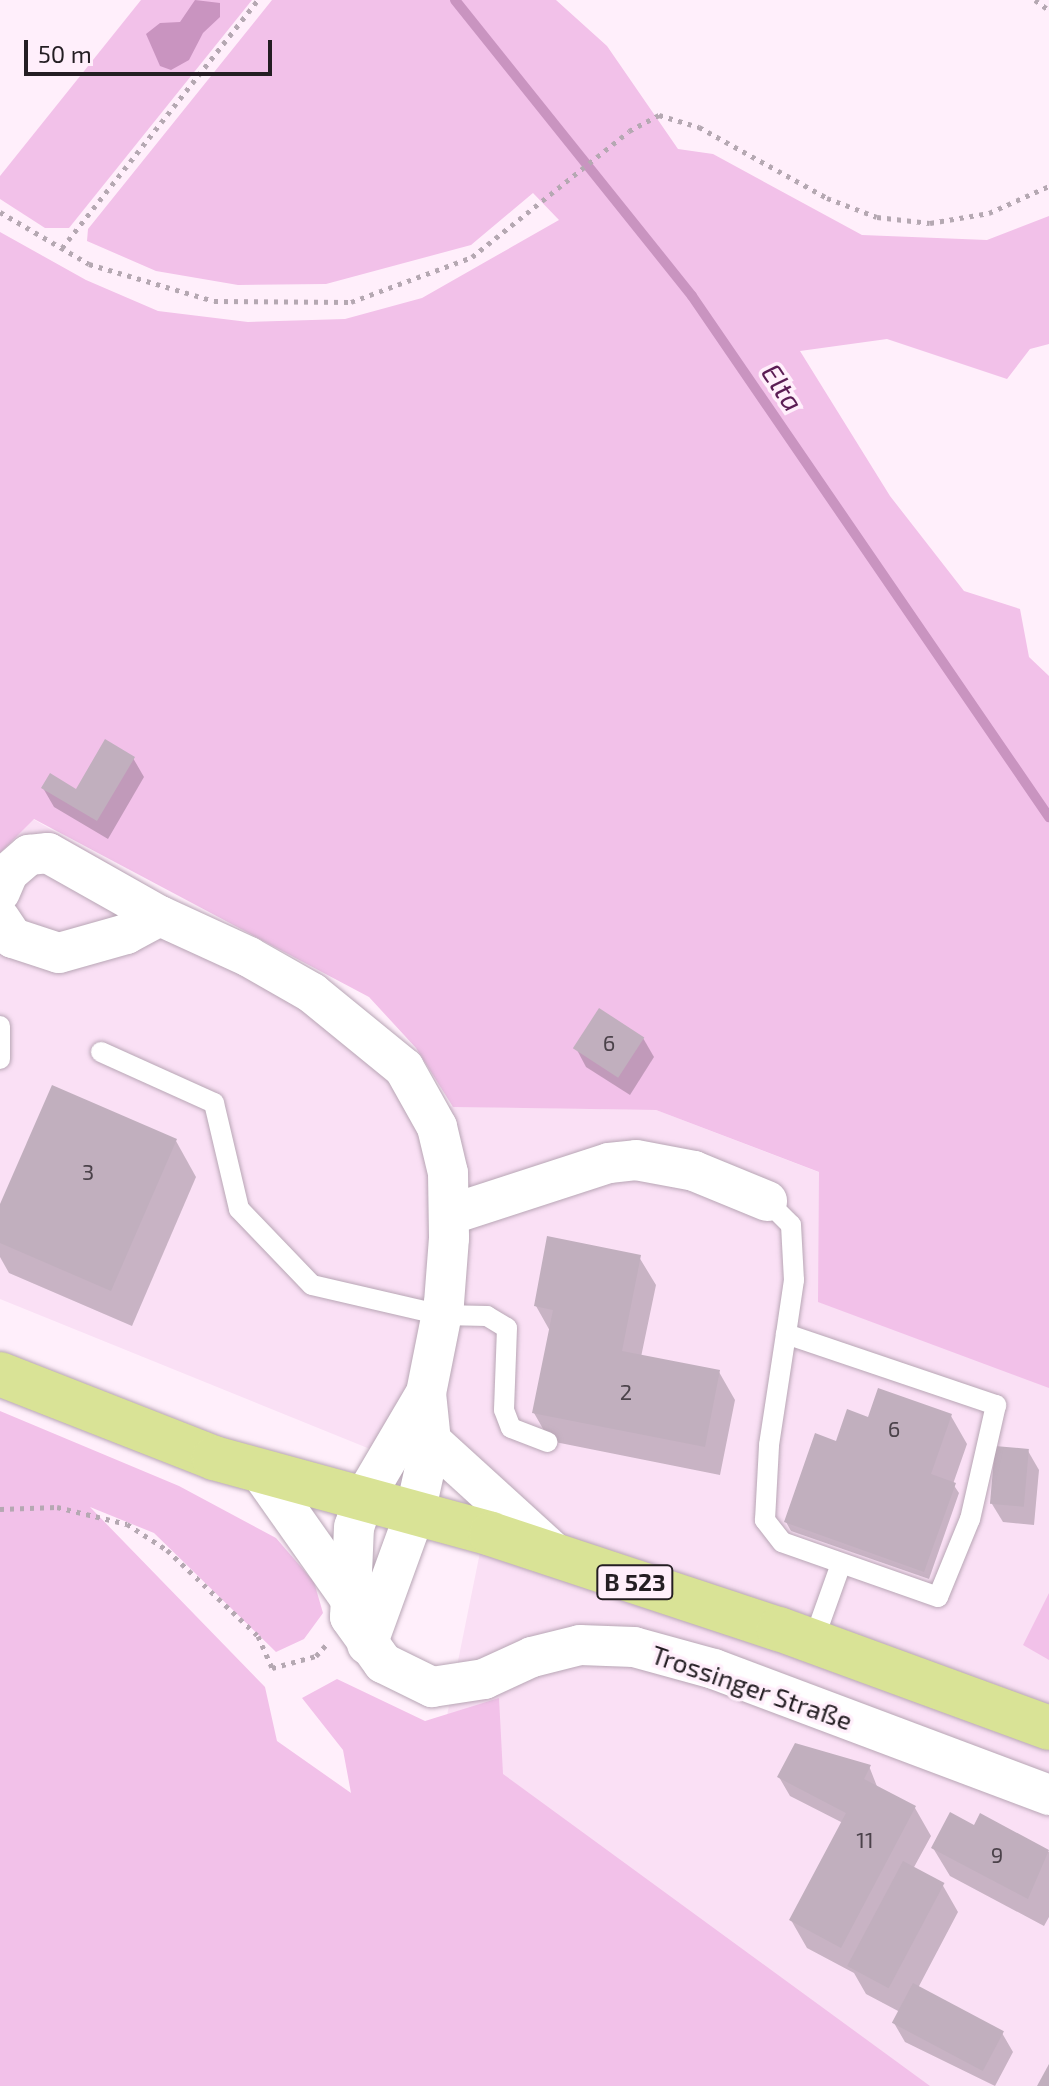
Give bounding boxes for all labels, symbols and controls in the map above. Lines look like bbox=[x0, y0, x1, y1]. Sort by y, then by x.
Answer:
scale bar bbox=[28, 24, 276, 74]
text: 50 m bbox=[38, 39, 92, 68]
water label: Elta bbox=[755, 357, 811, 417]
house number: 6 bbox=[603, 1030, 615, 1056]
house number: 3 bbox=[82, 1159, 94, 1185]
house number: 2 bbox=[620, 1379, 632, 1405]
house number: 6 bbox=[888, 1416, 900, 1442]
road number: B 523 bbox=[595, 1562, 675, 1602]
street label: Trossinger Straße bbox=[647, 1638, 857, 1736]
house number: 11 bbox=[856, 1827, 874, 1853]
house number: 9 bbox=[991, 1842, 1003, 1868]

